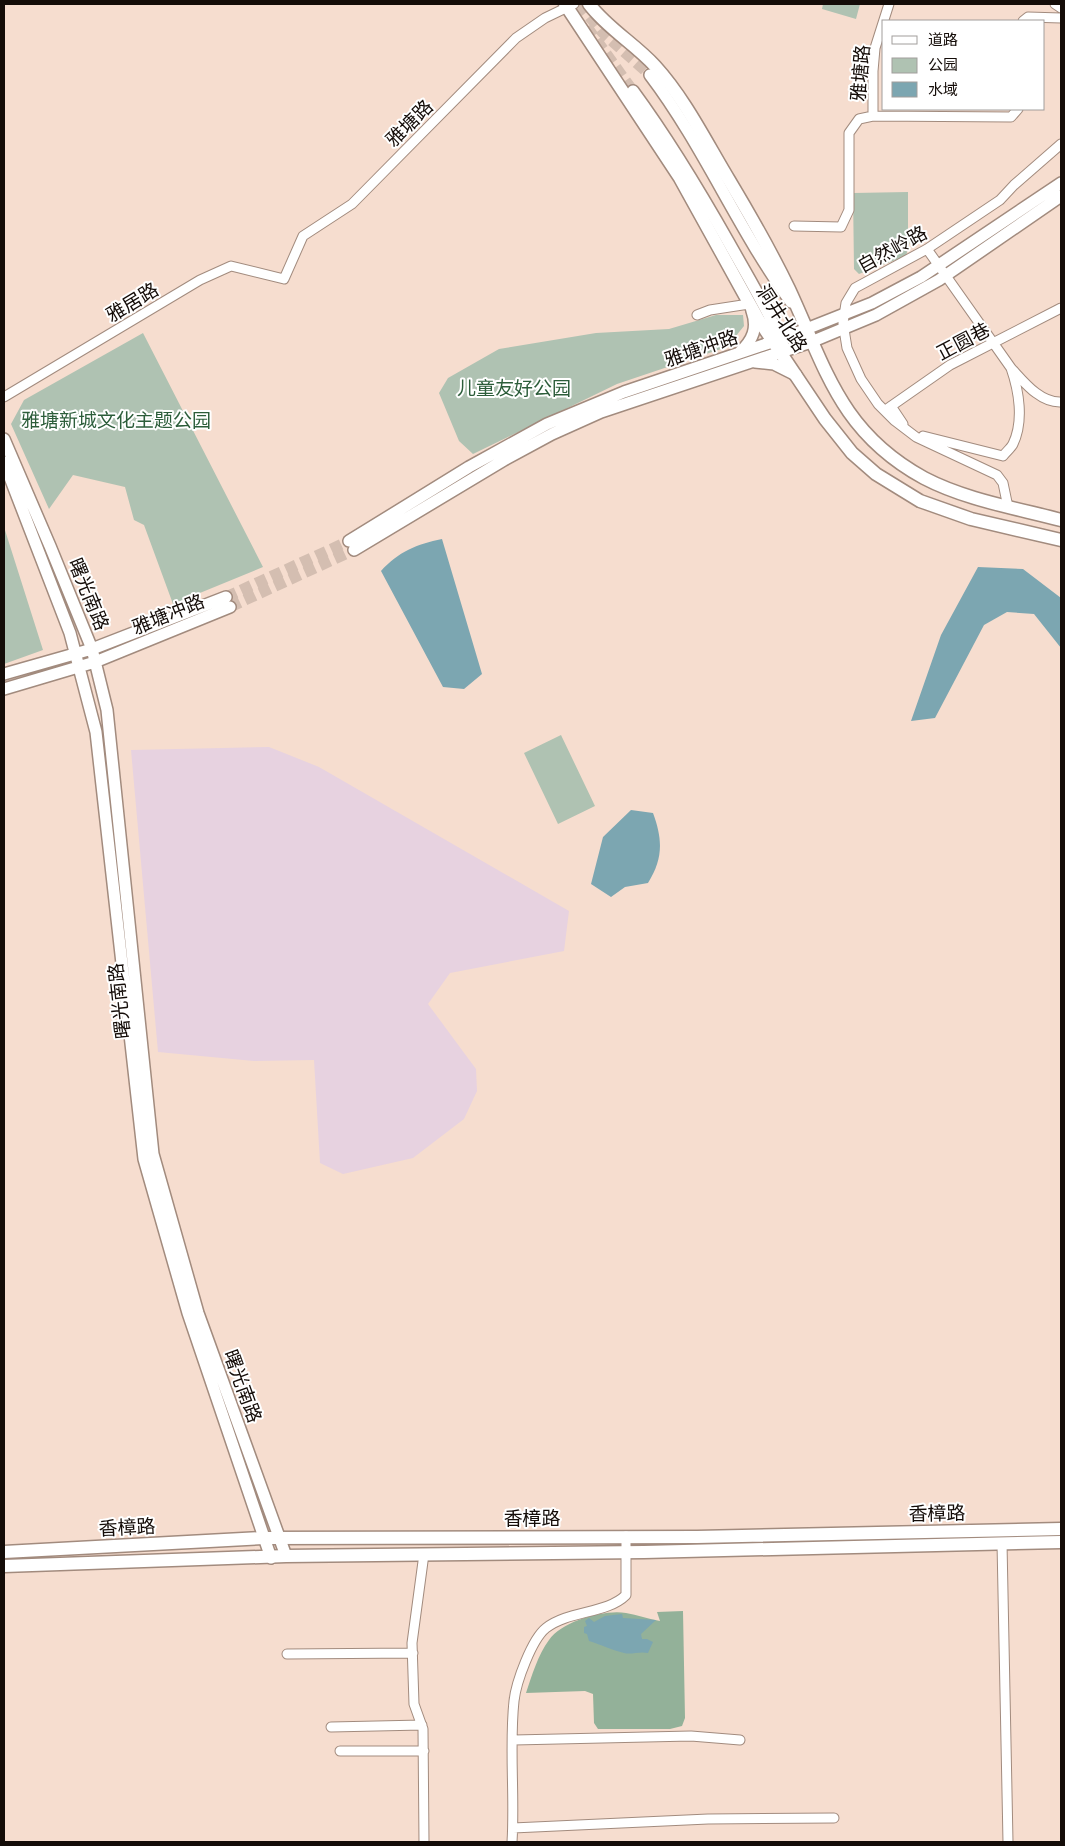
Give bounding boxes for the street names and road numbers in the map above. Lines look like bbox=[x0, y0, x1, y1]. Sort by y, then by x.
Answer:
street label: 雅塘路 bbox=[846, 44, 873, 102]
street label: 雅塘路 bbox=[380, 94, 437, 151]
street label: 自然岭路 bbox=[853, 220, 931, 277]
street label: 雅居路 bbox=[101, 277, 162, 326]
street label: 洞井北路 bbox=[752, 280, 813, 356]
street label: 正圆巷 bbox=[932, 317, 993, 364]
street label: 雅塘冲路 bbox=[661, 324, 741, 371]
street label: 曙光南路 bbox=[65, 554, 114, 633]
street label: 雅塘冲路 bbox=[128, 589, 207, 638]
street label: 曙光南路 bbox=[103, 962, 134, 1040]
street label: 曙光南路 bbox=[220, 1346, 267, 1425]
street label: 香樟路 bbox=[908, 1501, 966, 1524]
street label: 香樟路 bbox=[503, 1506, 561, 1529]
street label: 香樟路 bbox=[98, 1514, 156, 1539]

